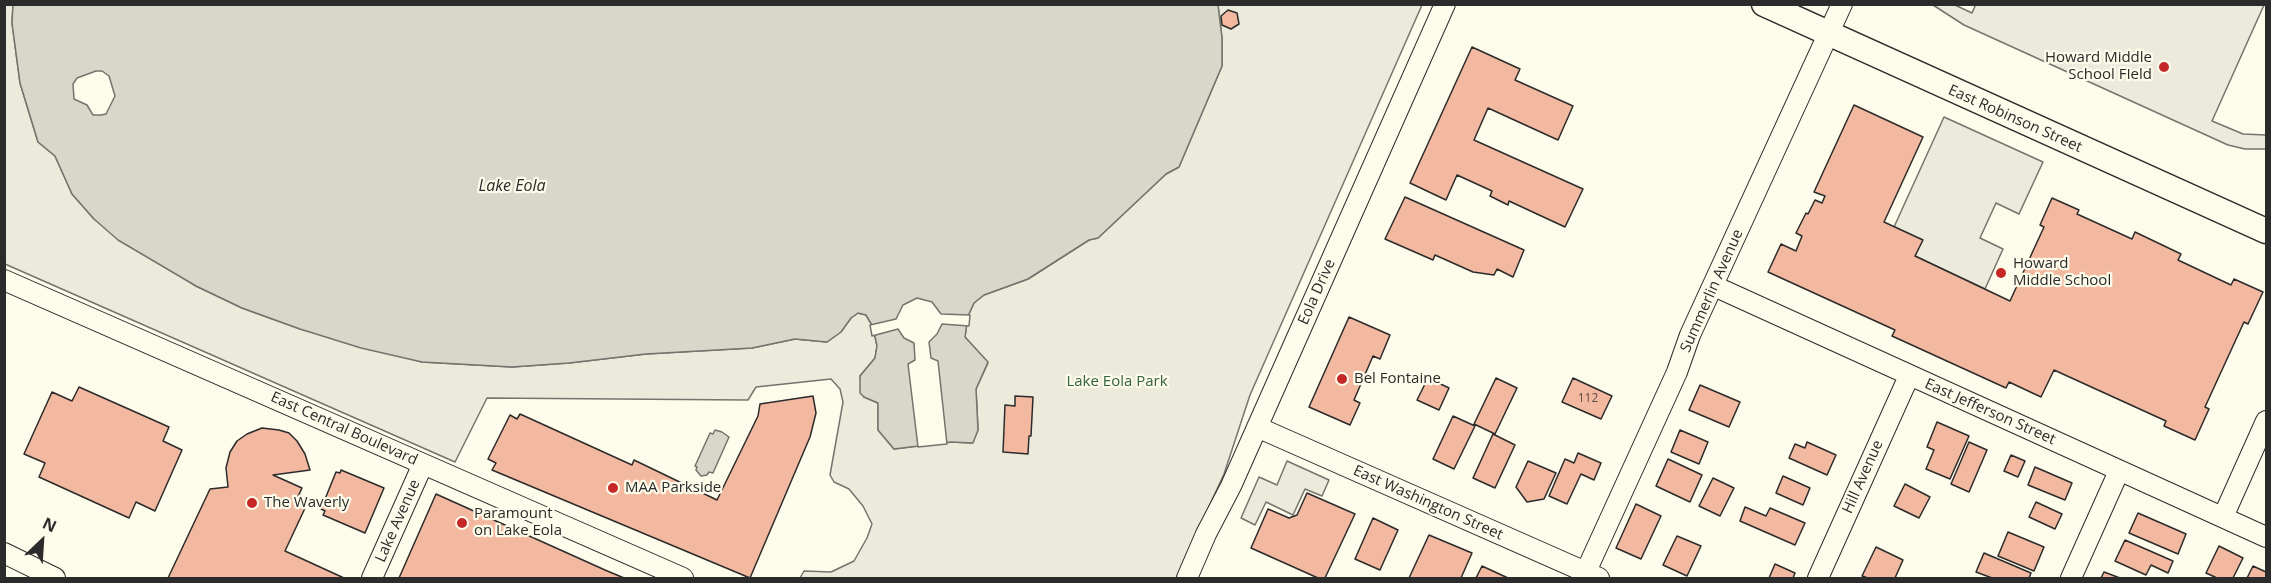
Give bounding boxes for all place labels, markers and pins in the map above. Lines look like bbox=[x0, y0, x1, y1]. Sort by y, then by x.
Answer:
place label: Howard Middle School FIeld bbox=[2045, 49, 2152, 84]
marker: Howard Middle School FIeld bbox=[2157, 60, 2171, 74]
place label: Howard Middle School bbox=[2013, 255, 2111, 290]
marker: Howard Middle School bbox=[1994, 266, 2008, 280]
place label: Bel Fontaine bbox=[1354, 370, 1441, 388]
marker: Bel Fontaine bbox=[1335, 372, 1349, 386]
place label: MAA Parkside bbox=[625, 479, 721, 497]
marker: MAA Parkside bbox=[606, 481, 620, 495]
place label: The Waverly bbox=[264, 494, 349, 512]
marker: The Waverly bbox=[245, 496, 259, 510]
place label: Paramount on Lake Eola bbox=[474, 505, 562, 540]
marker: Paramount on Lake Eola bbox=[455, 516, 469, 530]

